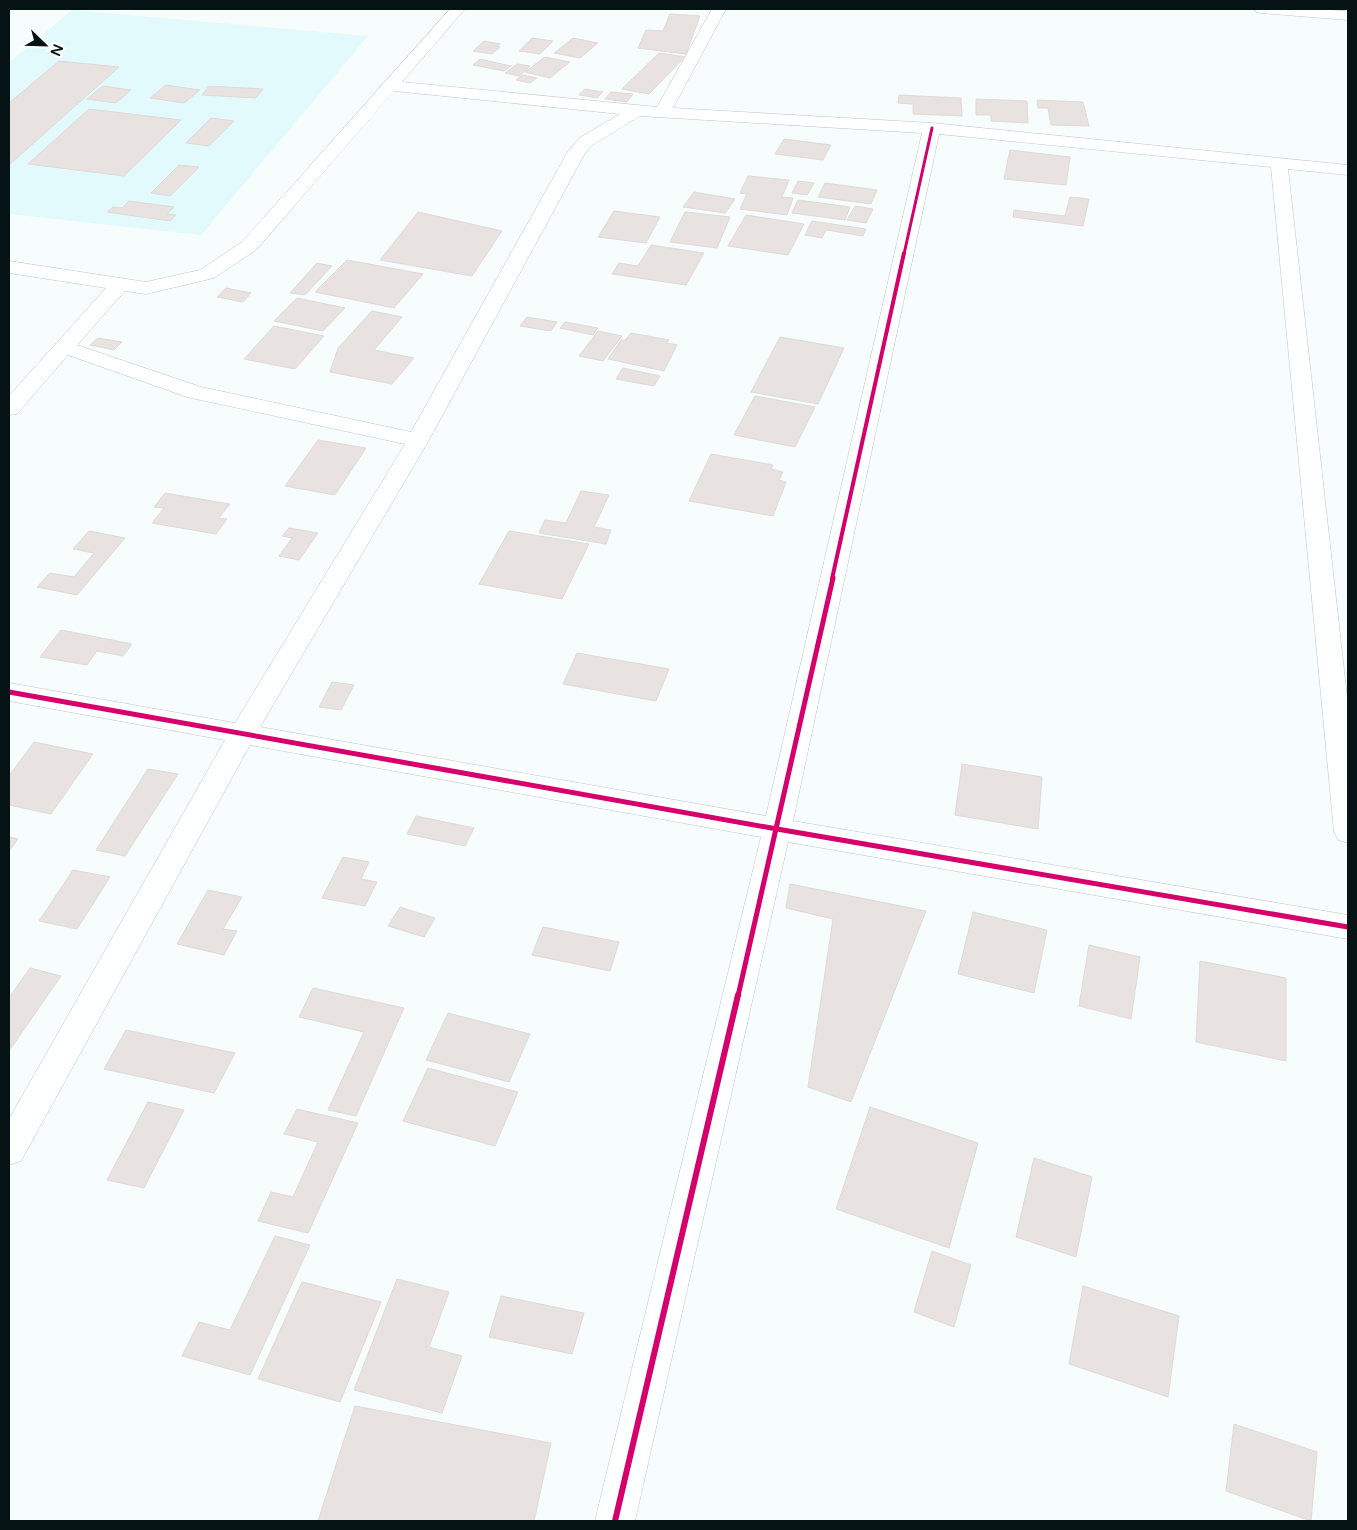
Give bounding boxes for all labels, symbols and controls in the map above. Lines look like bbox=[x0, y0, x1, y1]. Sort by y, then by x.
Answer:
north arrow bbox=[20, 20, 70, 70]
text: N bbox=[46, 41, 67, 58]

